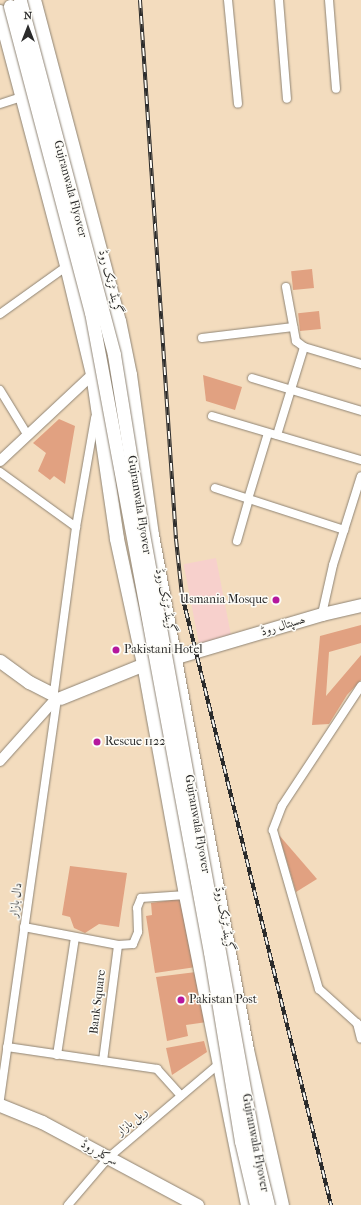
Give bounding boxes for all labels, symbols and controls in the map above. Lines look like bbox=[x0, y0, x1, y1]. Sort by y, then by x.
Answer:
north arrow bbox=[8, 8, 48, 48]
text: N bbox=[24, 9, 32, 22]
street label: Gujranwala Flyover bbox=[50, 139, 90, 239]
street label: گرینڈ ٹرنک روڈ bbox=[95, 248, 125, 316]
street label: Gujranwala Flyover bbox=[124, 455, 154, 555]
street label: گرینڈ ٹرنک روڈ bbox=[152, 567, 178, 635]
place label: Usmania Mosque bbox=[180, 593, 268, 607]
marker: Usmania Mosque bbox=[271, 595, 281, 605]
street label: ھسپتال روڈ bbox=[259, 612, 307, 640]
place label: Pakistani Hotel bbox=[124, 643, 203, 657]
marker: Pakistani Hotel bbox=[111, 645, 121, 655]
place label: Rescue 1122 bbox=[105, 735, 165, 749]
marker: Rescue 1122 bbox=[92, 737, 102, 747]
street label: Gujranwala Flyover bbox=[181, 774, 213, 874]
street label: دال بازار bbox=[6, 882, 26, 918]
street label: گرینڈ ٹرنک روڈ bbox=[211, 885, 237, 953]
street label: Bank Square bbox=[87, 969, 109, 1035]
place label: Pakistan Post bbox=[189, 993, 257, 1007]
marker: Pakistan Post bbox=[176, 995, 186, 1005]
street label: Gujranwala Flyover bbox=[238, 1093, 272, 1193]
street label: ریل بازار bbox=[114, 1105, 150, 1139]
street label: سرکلر روڈ bbox=[78, 1137, 120, 1169]

